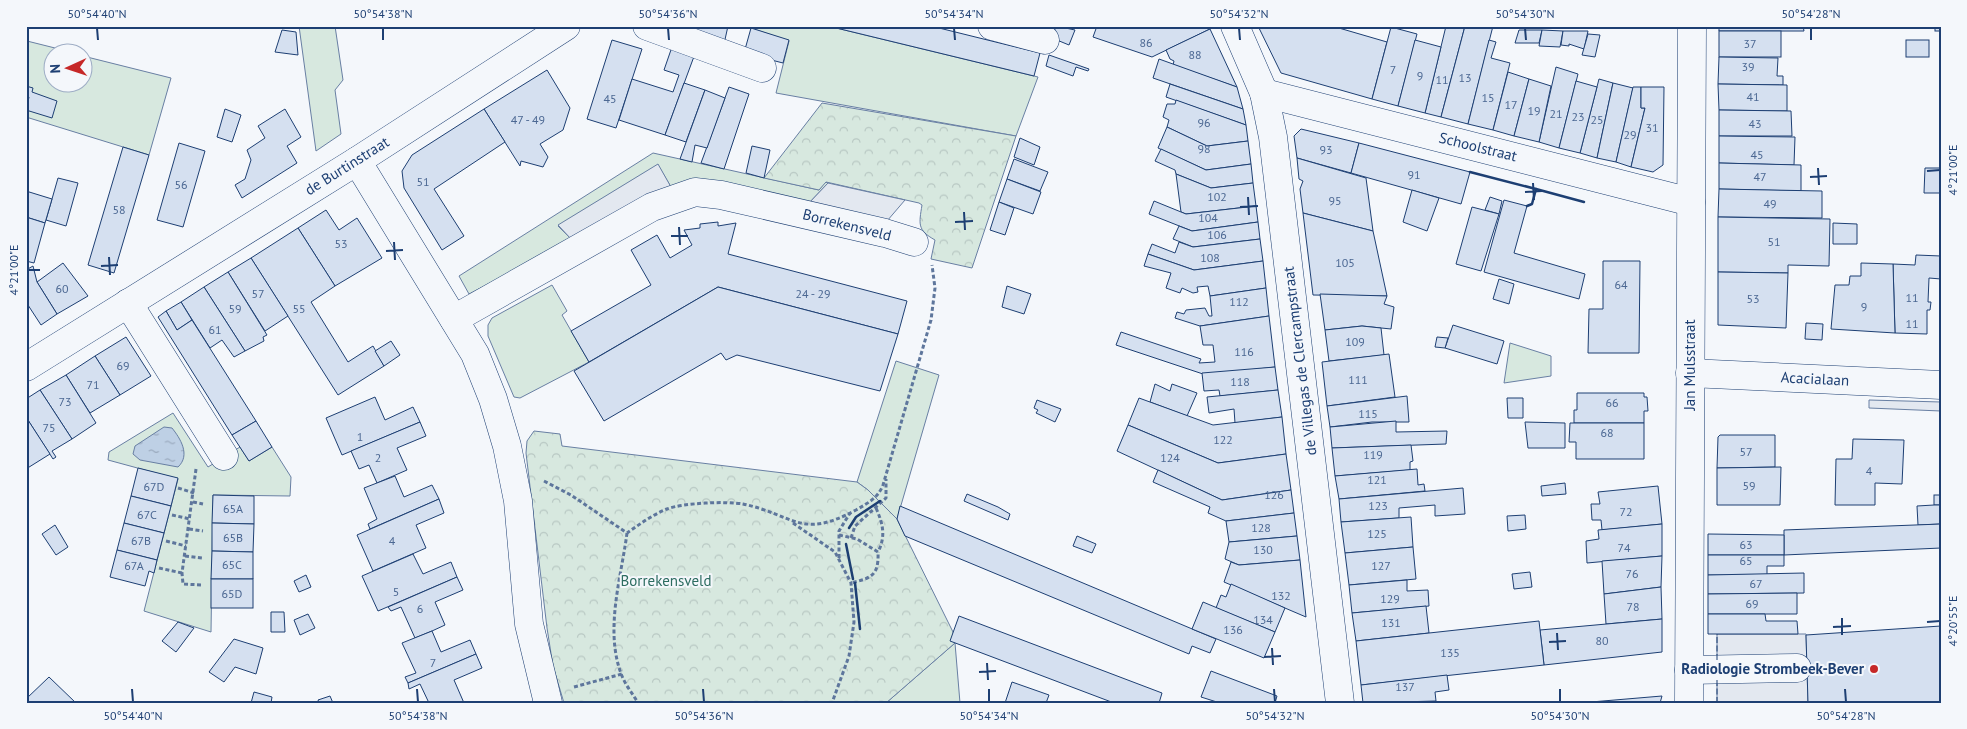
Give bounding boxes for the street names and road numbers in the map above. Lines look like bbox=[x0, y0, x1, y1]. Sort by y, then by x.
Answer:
street label: Schoolstraat bbox=[1437, 128, 1519, 165]
street label: de Burtinstraat bbox=[301, 132, 392, 199]
street label: Borrekensveld bbox=[801, 204, 894, 245]
street label: de Villegas de Clercampstraat bbox=[1278, 266, 1321, 457]
street label: Jan Mulsstraat bbox=[1680, 319, 1699, 412]
street label: Acacialaan bbox=[1780, 367, 1850, 390]

